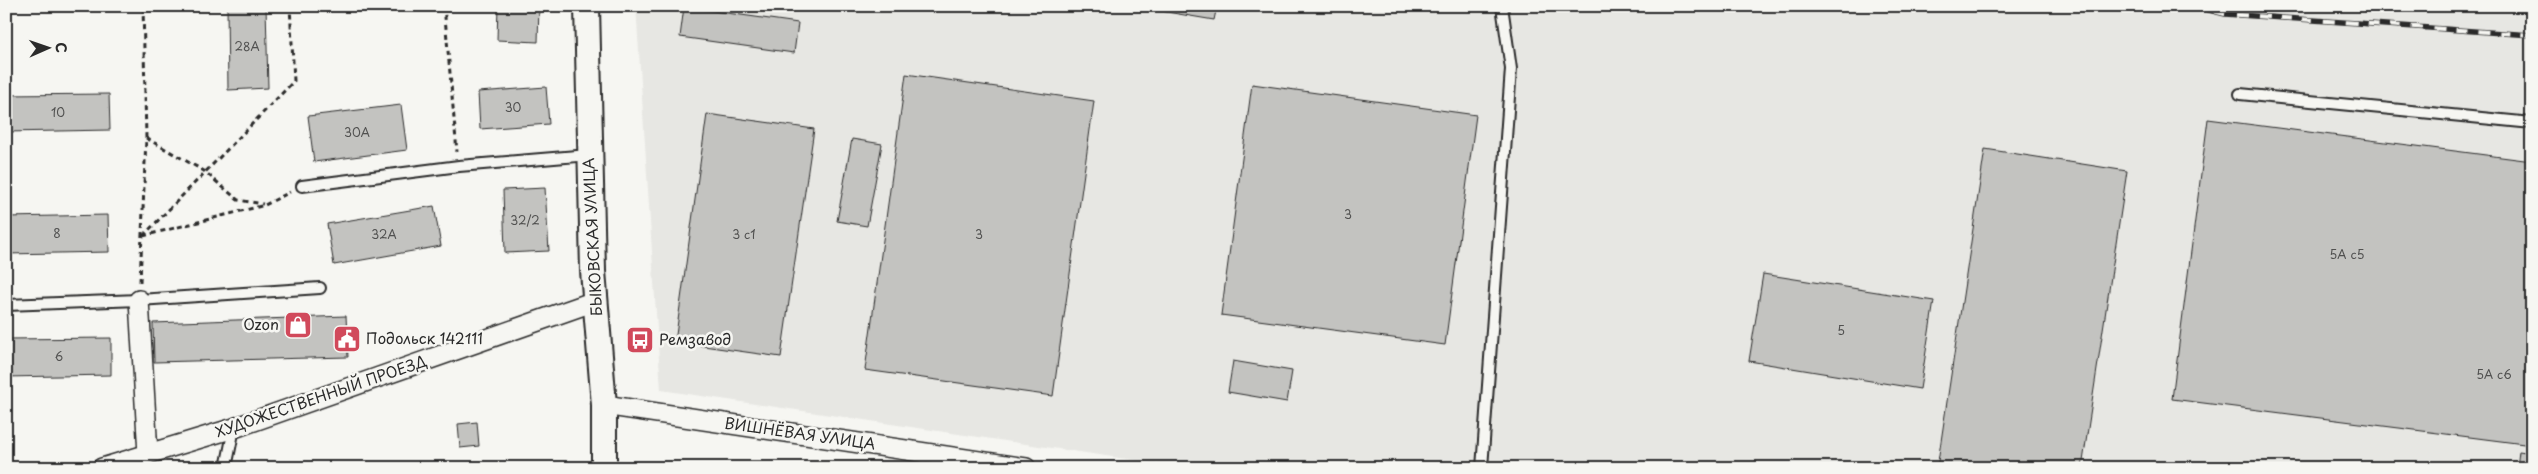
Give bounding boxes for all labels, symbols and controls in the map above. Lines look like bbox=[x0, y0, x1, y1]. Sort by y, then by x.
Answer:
north arrow bbox=[22, 22, 72, 72]
house number: 28А bbox=[234, 37, 260, 55]
text: С bbox=[51, 42, 72, 53]
house number: 30 bbox=[505, 98, 522, 116]
house number: 10 bbox=[51, 103, 65, 121]
house number: 30А bbox=[344, 123, 370, 141]
street label: БЫКОВСКАЯ УЛИЦА bbox=[576, 157, 607, 317]
house number: 3 bbox=[1344, 205, 1352, 223]
house number: 32/2 bbox=[510, 211, 540, 229]
house number: 8 bbox=[53, 224, 61, 242]
house number: 32А bbox=[371, 225, 397, 243]
house number: 3 с1 bbox=[732, 225, 756, 243]
house number: 3 bbox=[975, 225, 983, 243]
house number: 5А с5 bbox=[2330, 245, 2364, 263]
shop icon: Ozon bbox=[283, 310, 313, 340]
place label: Ozon bbox=[243, 312, 279, 335]
house number: 5 bbox=[1837, 321, 1845, 339]
public building icon: Подольск 142111 bbox=[332, 324, 362, 354]
bus stop icon: Ремзавод bbox=[625, 325, 655, 355]
place label: Подольск 142111 bbox=[366, 326, 483, 349]
place label: Ремзавод bbox=[659, 327, 731, 350]
house number: 6 bbox=[55, 347, 63, 365]
street label: ХУДОЖЕСТВЕННЫЙ ПРОЕЗД bbox=[212, 348, 430, 443]
house number: 5А с6 bbox=[2476, 365, 2512, 383]
street label: ВИШНЁВАЯ УЛИЦА bbox=[723, 411, 877, 455]

